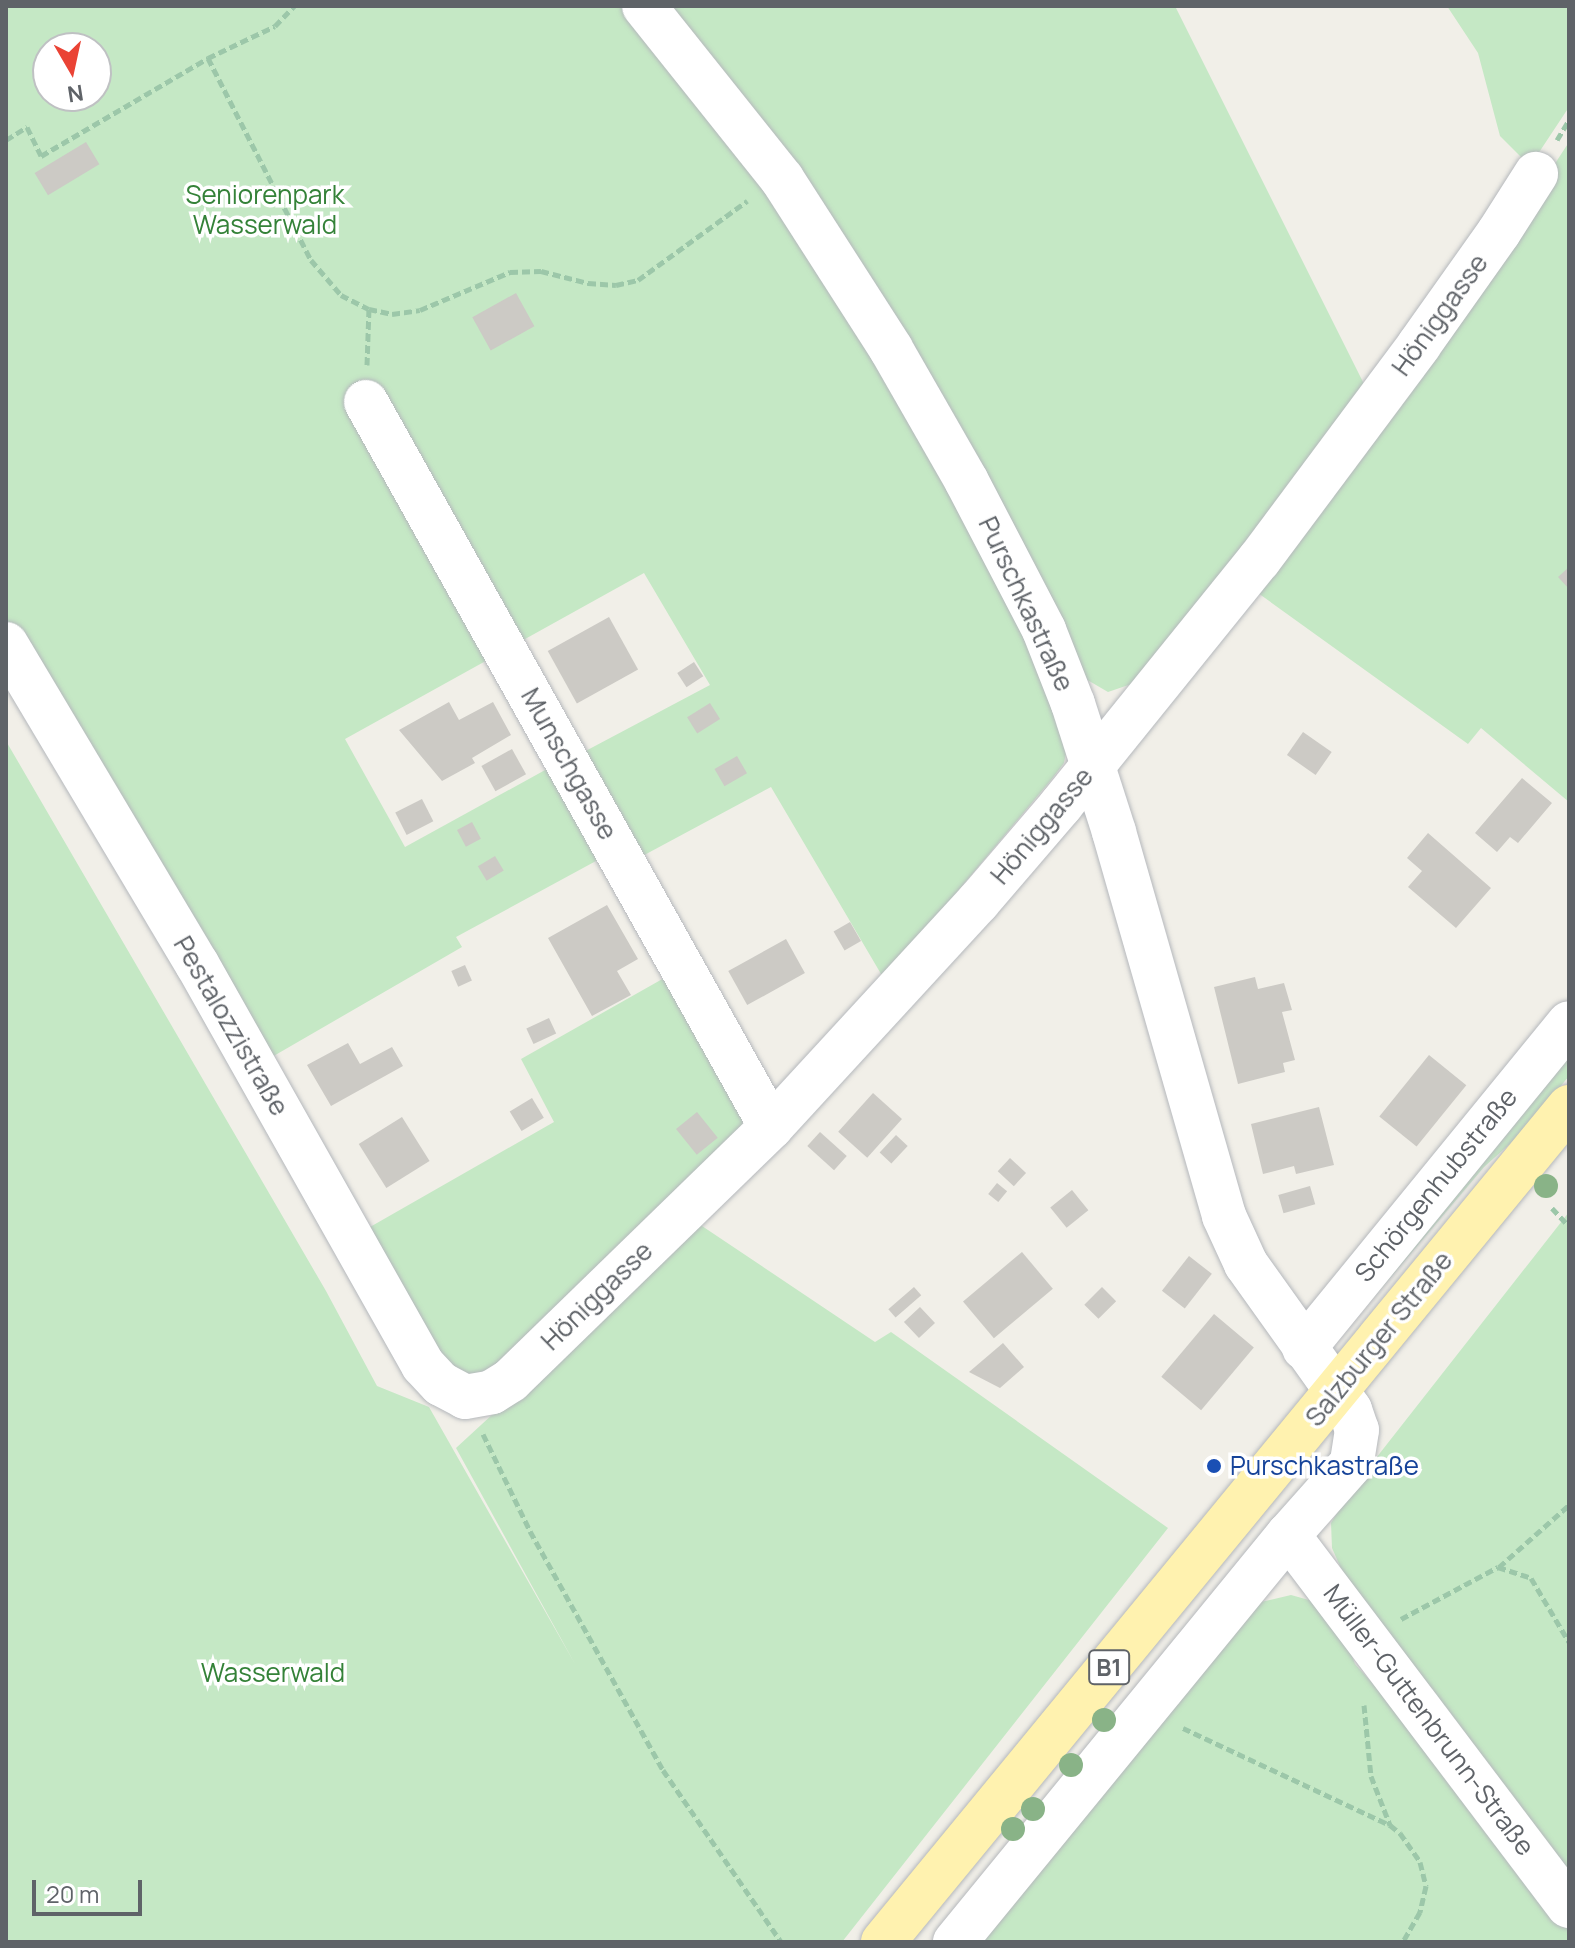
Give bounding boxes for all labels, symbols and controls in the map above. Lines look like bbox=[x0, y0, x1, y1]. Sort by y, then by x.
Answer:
north arrow bbox=[32, 32, 112, 112]
text: N bbox=[65, 78, 86, 110]
park label: Seniorenpark Wasserwald bbox=[185, 179, 345, 240]
street label: Höniggasse bbox=[1386, 248, 1494, 382]
street label: Purschkastraße bbox=[972, 512, 1080, 696]
street label: Munschgasse bbox=[514, 683, 624, 845]
street label: Höniggasse bbox=[984, 761, 1100, 891]
street label: Pestalozzistraße bbox=[167, 931, 295, 1121]
street label: Schörgenhubstraße bbox=[1348, 1082, 1524, 1288]
street label: Höniggasse bbox=[535, 1235, 659, 1357]
street label: Salzburger Straße bbox=[1299, 1245, 1459, 1433]
place label: Purschkastraße bbox=[1230, 1450, 1419, 1482]
marker: Purschkastraße bbox=[1205, 1457, 1223, 1475]
street label: Müller-Guttenbrunn-Straße bbox=[1317, 1579, 1541, 1861]
road number: B1 bbox=[1087, 1647, 1131, 1687]
park label: Wasserwald bbox=[201, 1657, 345, 1689]
scale bar bbox=[36, 1864, 146, 1914]
text: 20 m bbox=[46, 1877, 99, 1910]

